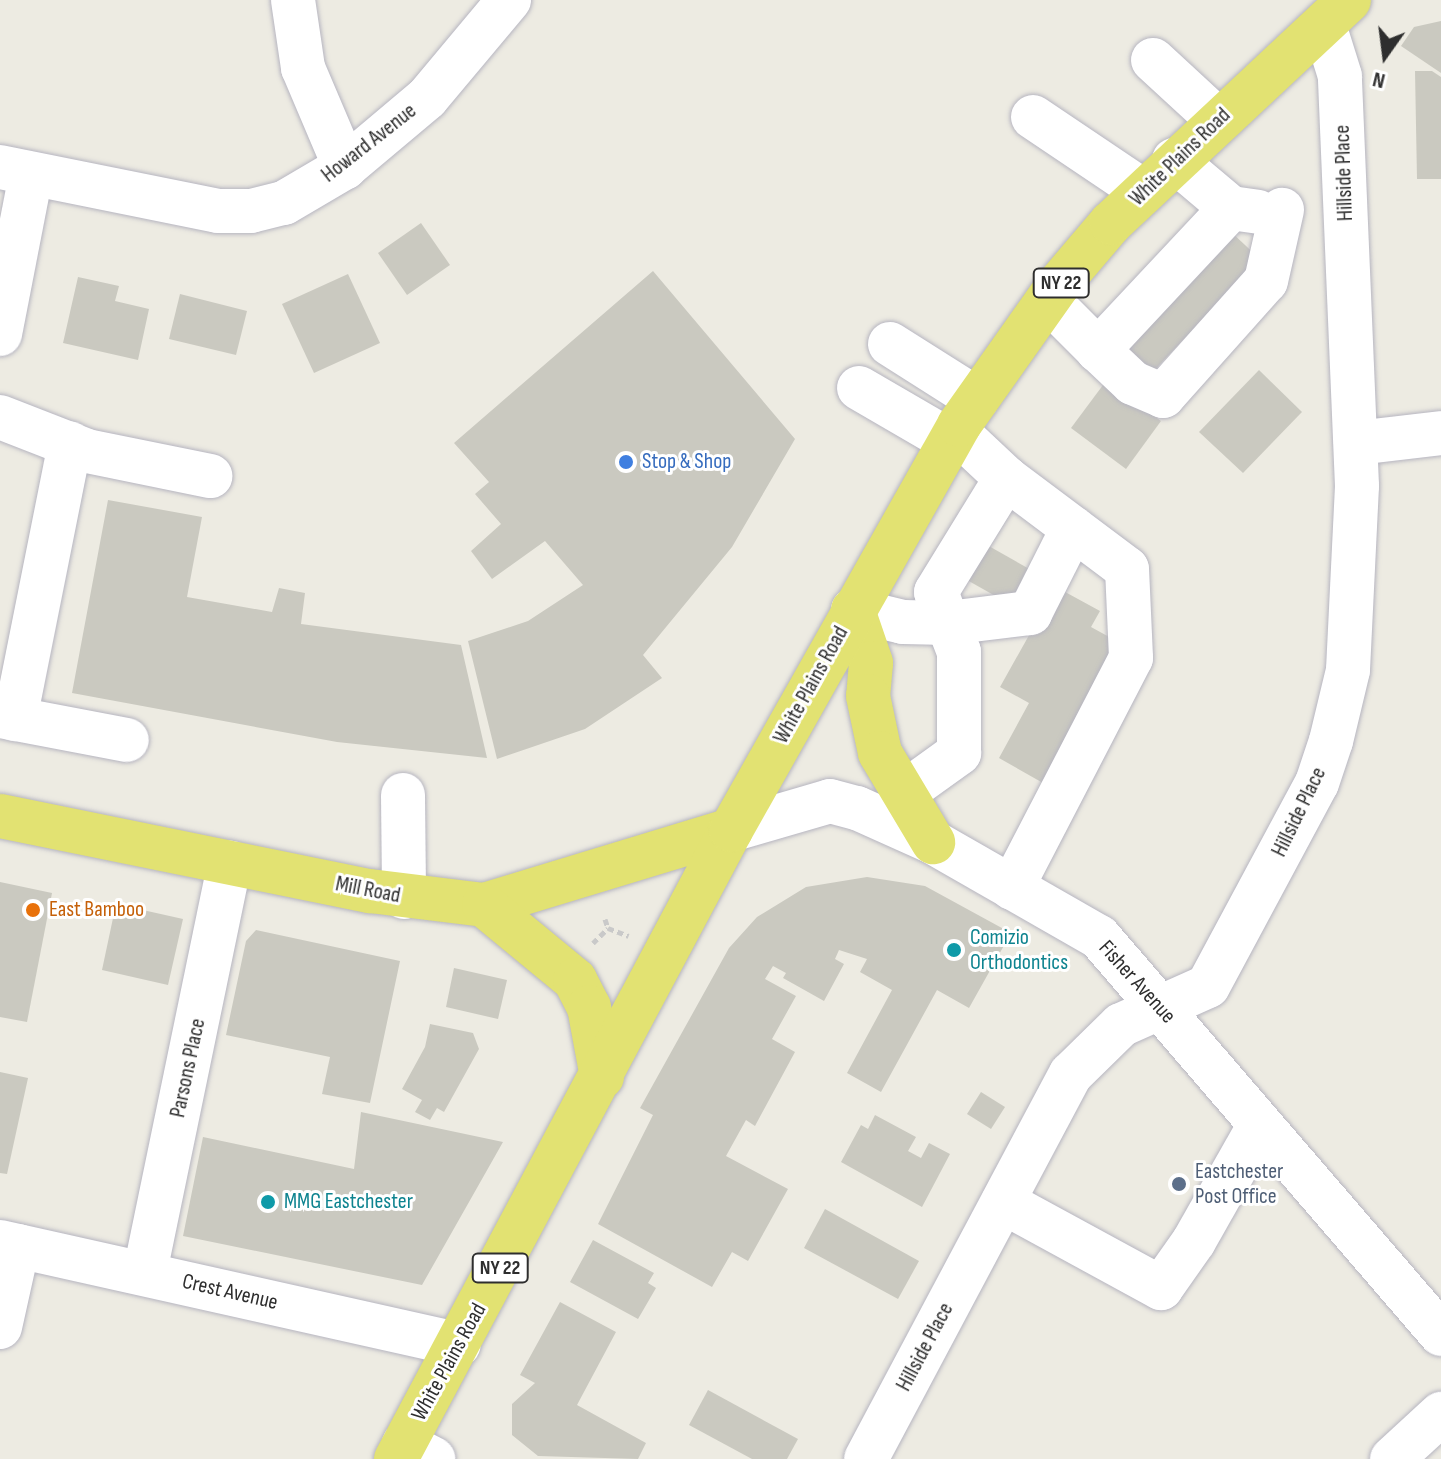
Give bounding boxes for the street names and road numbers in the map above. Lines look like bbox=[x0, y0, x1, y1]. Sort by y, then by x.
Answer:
street label: Howard Avenue bbox=[316, 98, 422, 188]
street label: White Plains Road bbox=[1124, 102, 1236, 212]
street label: Hillside Place bbox=[1329, 124, 1359, 222]
road number: NY 22 bbox=[1031, 267, 1091, 299]
street label: White Plains Road bbox=[768, 622, 854, 748]
street label: Hillside Place bbox=[1266, 763, 1332, 861]
street label: Mill Road bbox=[333, 871, 403, 909]
street label: Fisher Avenue bbox=[1093, 935, 1181, 1029]
street label: Parsons Place bbox=[165, 1016, 211, 1120]
road number: NY 22 bbox=[470, 1252, 530, 1284]
street label: Crest Avenue bbox=[180, 1268, 280, 1316]
street label: Hillside Place bbox=[891, 1298, 959, 1396]
street label: White Plains Road bbox=[406, 1299, 492, 1425]

